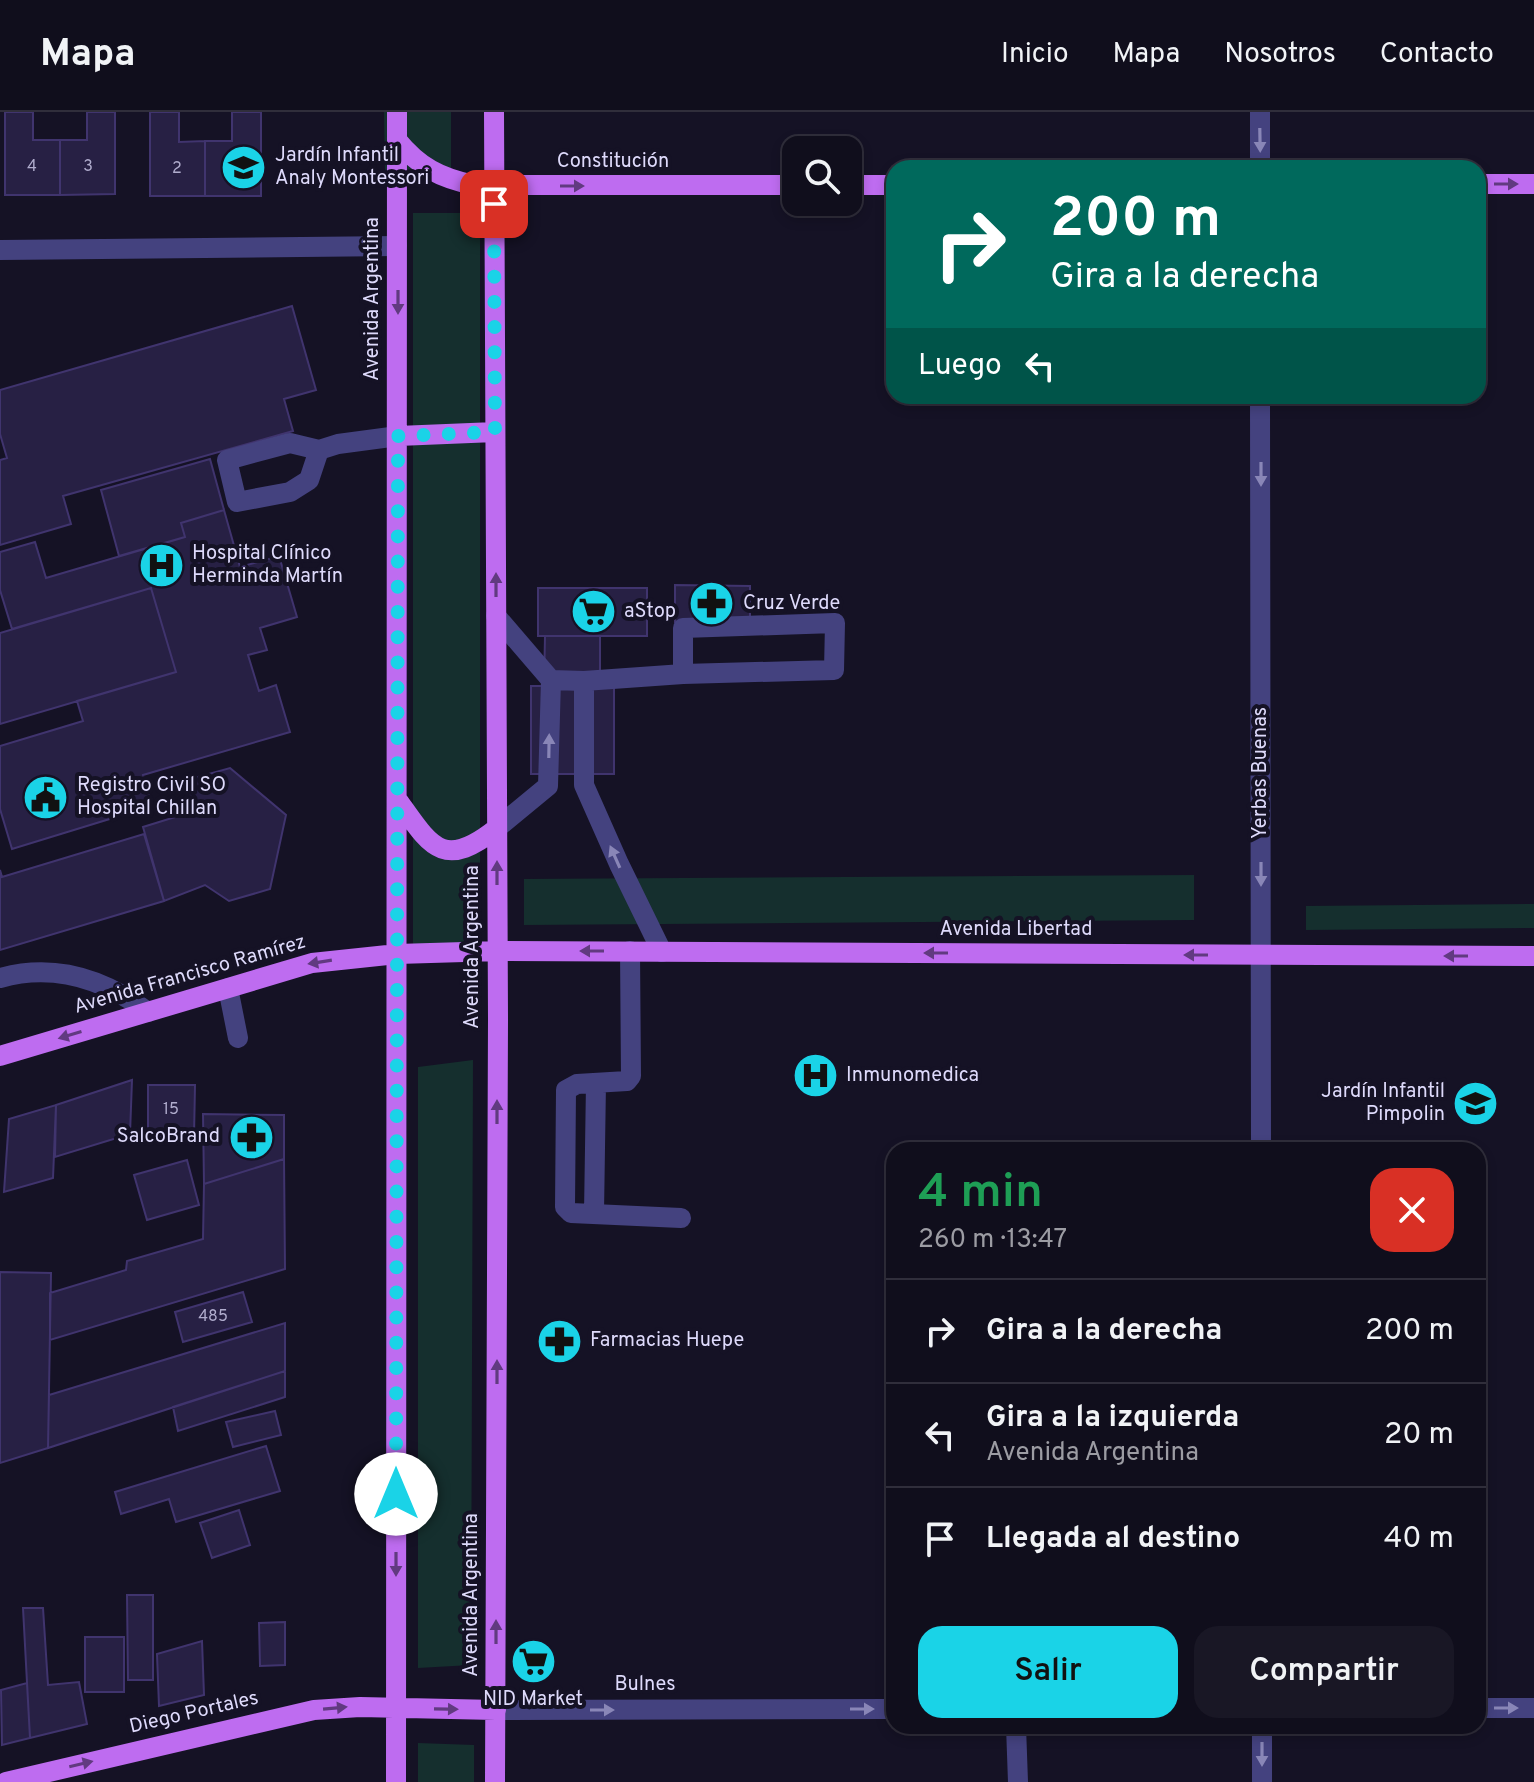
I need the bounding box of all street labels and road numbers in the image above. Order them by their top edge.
street label: Constitución [557,149,669,175]
street label: Avenida Argentina [360,217,386,381]
street label: Yerbas Buenas [1248,707,1274,839]
street label: Avenida Argentina [460,865,486,1029]
street label: Avenida Libertad [940,917,1092,943]
street label: Avenida Francisco Ramírez [71,929,309,1021]
street label: Avenida Argentina [459,1513,485,1677]
street label: Bulnes [614,1672,676,1698]
street label: Diego Portales [127,1686,261,1740]

